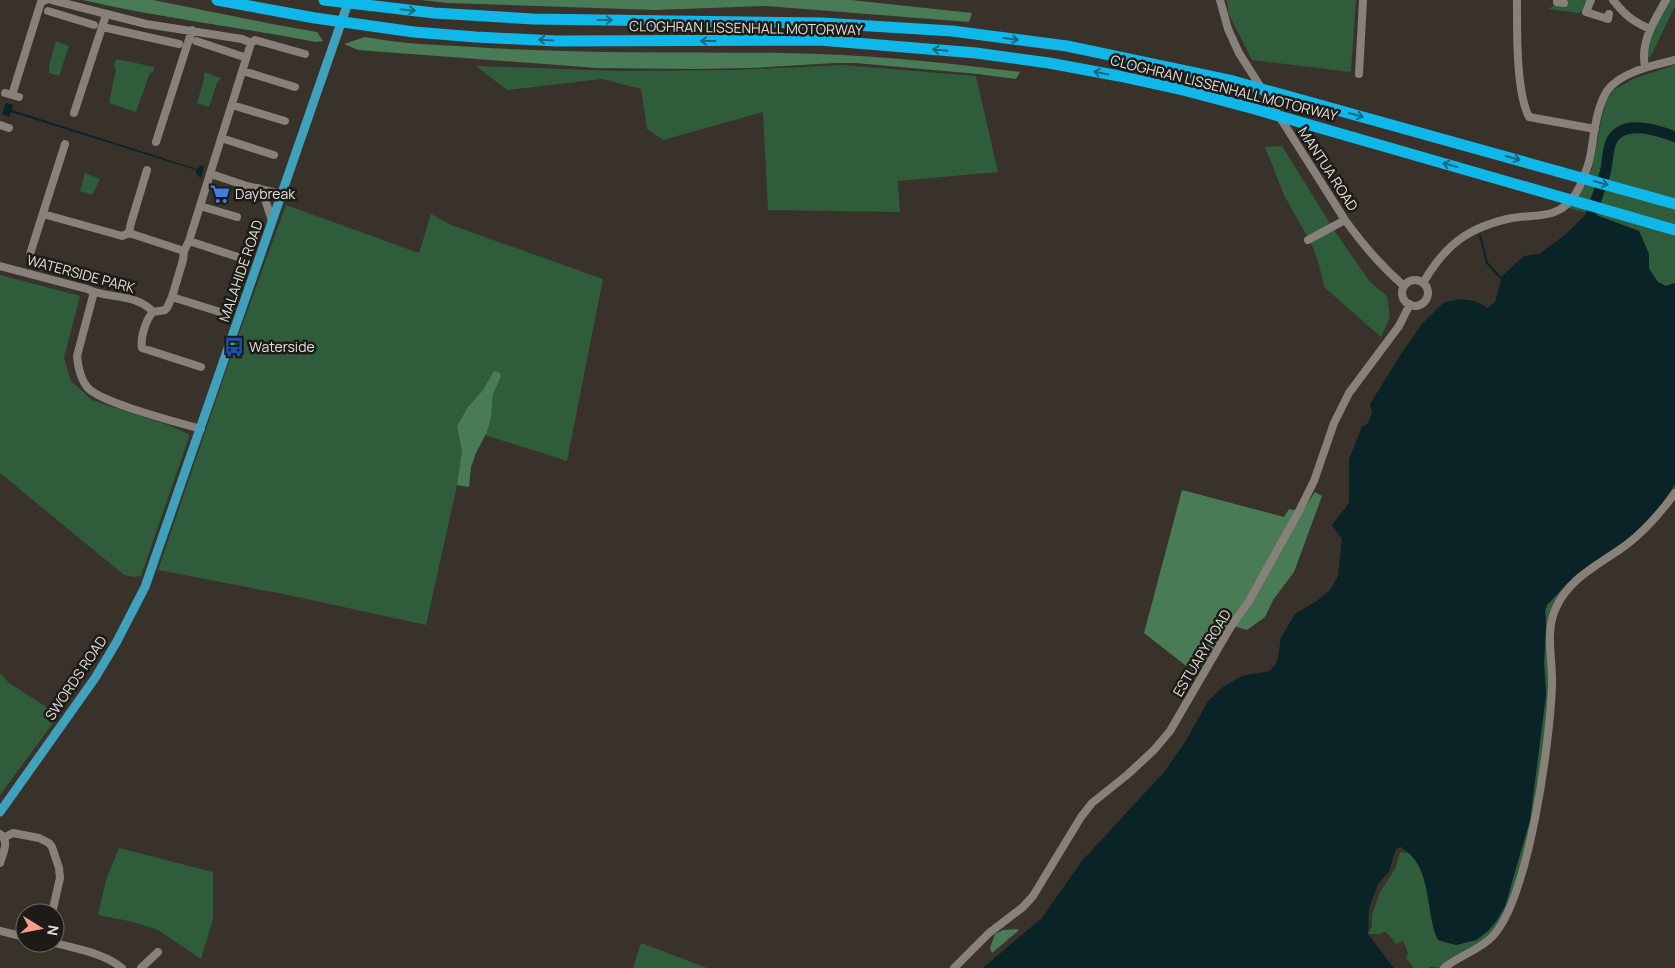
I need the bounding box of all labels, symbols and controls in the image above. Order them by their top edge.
one-way arrow [399,5,415,15]
one-way arrow [596,15,612,25]
street label: CLOGHRAN LISSENHALL MOTORWAY [629,16,863,39]
one-way arrow [1003,34,1019,44]
one-way arrow [538,36,554,45]
one-way arrow [700,36,716,46]
one-way arrow [933,45,949,55]
street label: CLOGHRAN LISSENHALL MOTORWAY [1108,50,1340,125]
one-way arrow [1093,67,1109,77]
one-way arrow [1348,110,1364,120]
street label: MANTUA ROAD [1294,123,1363,214]
one-way arrow [1505,154,1521,164]
one-way arrow [1443,159,1459,169]
one-way arrow [1592,179,1608,189]
supermarket icon: Daybreak [209,183,231,205]
place label: Daybreak [235,184,296,203]
street label: MALAHIDE ROAD [214,217,267,324]
street label: WATERSIDE PARK [25,250,138,297]
bus stop icon: Waterside [223,336,245,358]
place label: Waterside [249,337,315,356]
street label: ESTUARY ROAD [1168,606,1235,700]
street label: SWORDS ROAD [40,632,111,724]
north arrow [15,903,65,953]
text: N [43,924,64,937]

